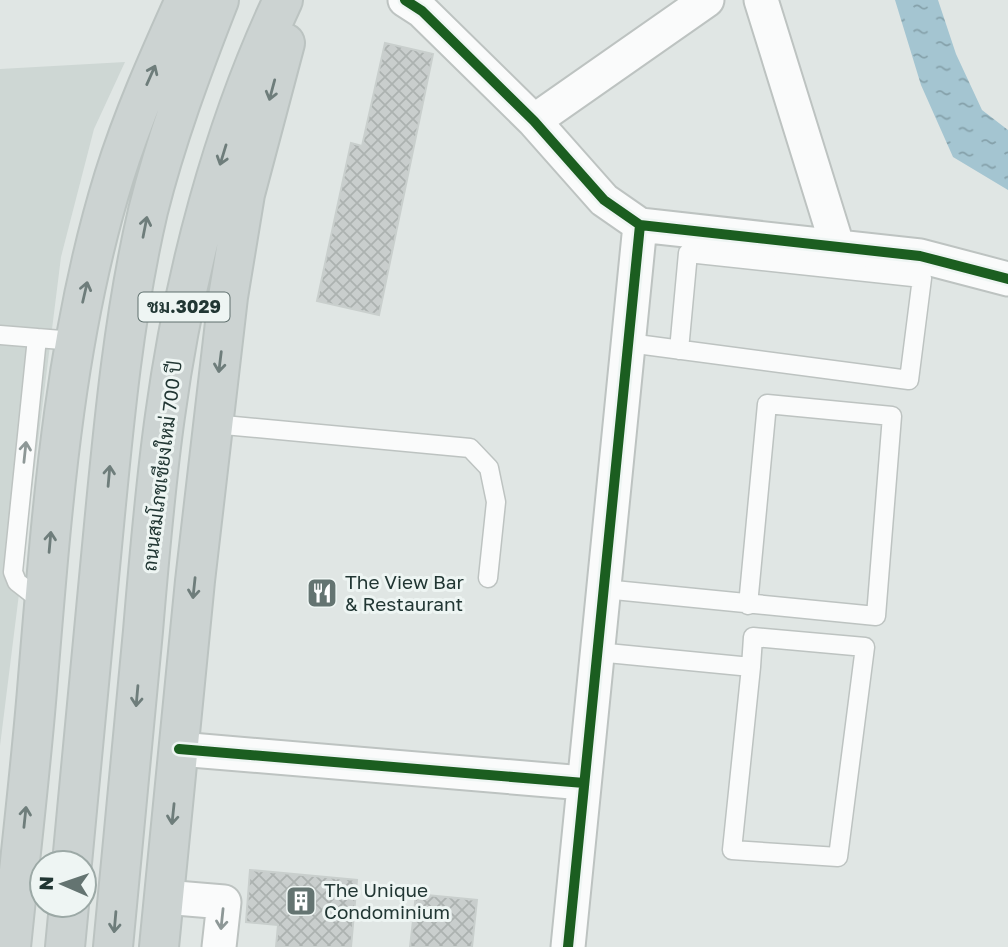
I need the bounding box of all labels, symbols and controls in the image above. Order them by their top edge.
one-way arrow [145,65,158,86]
one-way arrow [265,79,278,101]
one-way arrow [216,144,229,166]
one-way arrow [139,216,153,239]
one-way arrow [79,281,93,304]
road number: ชม.3029 [138,292,230,321]
one-way arrow [214,350,227,373]
street label: ถนนสมโภชเชียงใหม่ 700 ปี [137,359,186,572]
one-way arrow [19,441,32,464]
one-way arrow [103,465,116,488]
one-way arrow [44,531,57,553]
place label: The View Bar & Restaurant [345,570,464,615]
one-way arrow [188,576,201,599]
restaurant icon: The View Bar & Restaurant [305,576,339,610]
one-way arrow [130,684,143,707]
one-way arrow [166,802,179,825]
one-way arrow [19,806,32,829]
north arrow [28,849,98,919]
text: N [34,876,57,891]
place label: The Unique Condominium [324,878,450,923]
building icon: The Unique Condominium [284,884,318,918]
one-way arrow [215,907,228,930]
one-way arrow [109,910,122,933]

